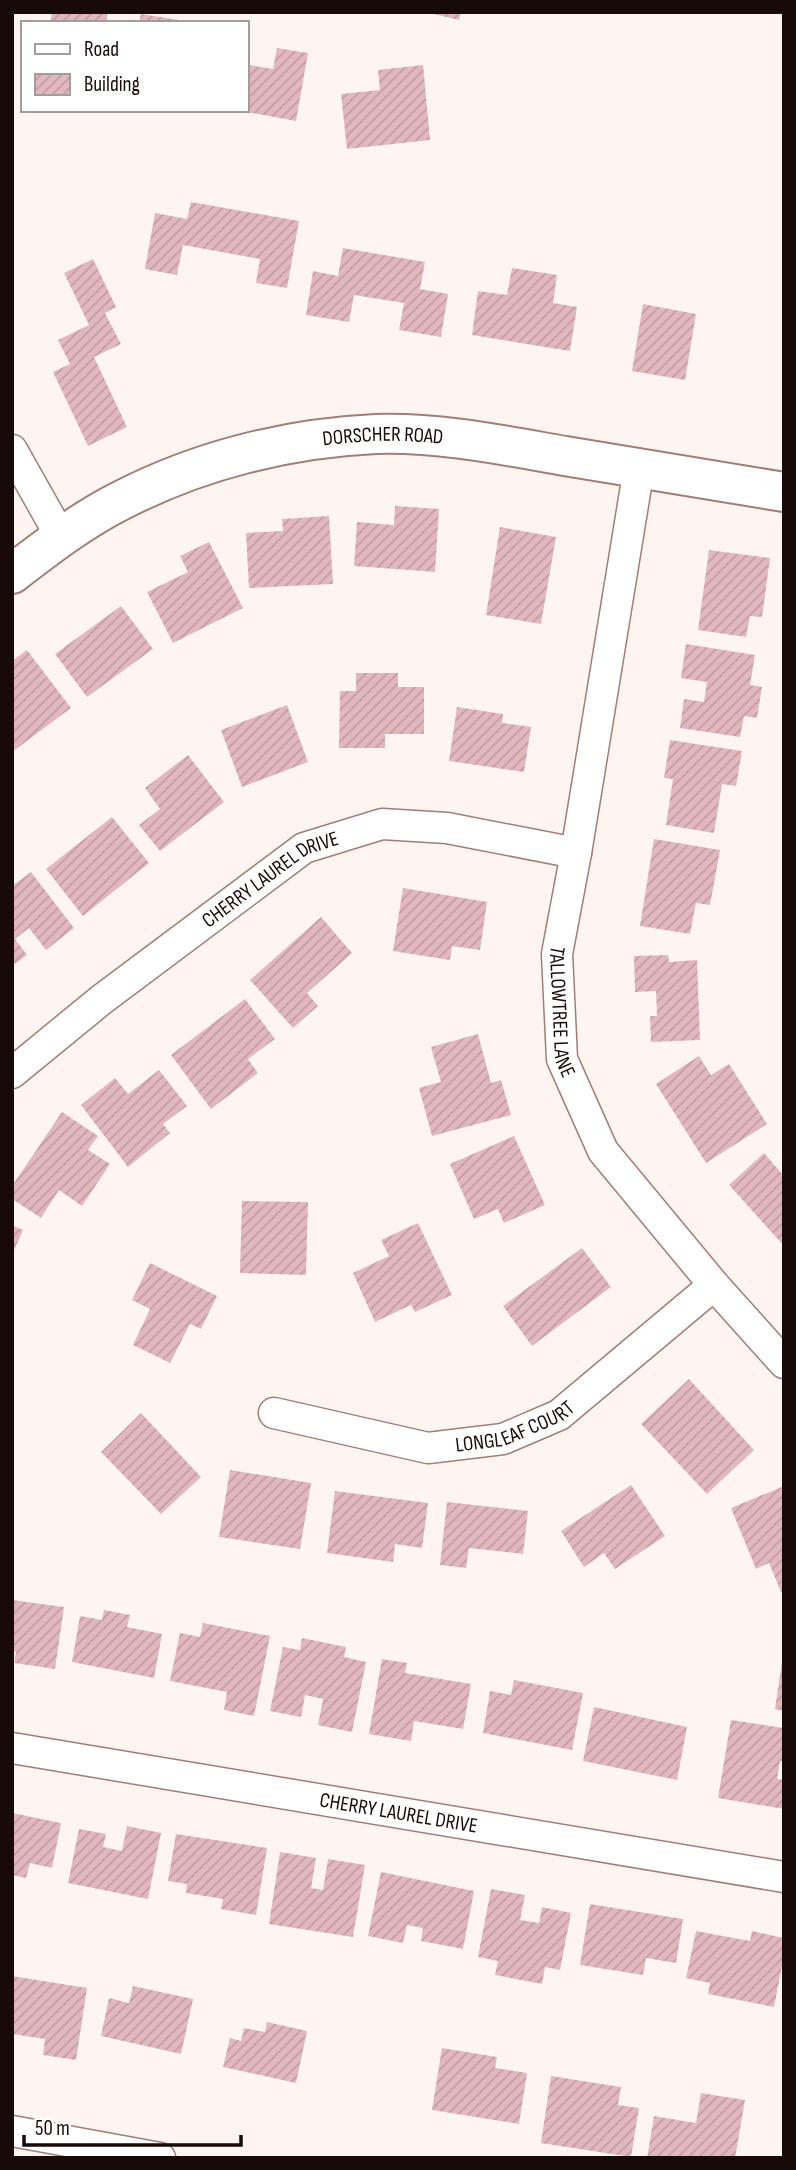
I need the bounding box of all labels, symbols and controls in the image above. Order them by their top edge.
legend [21,21,248,112]
text: Road [84,37,119,62]
text: Building [84,72,140,97]
street label: DORSCHER ROAD [321,421,444,451]
street label: CHERRY LAUREL DRIVE [197,826,341,933]
street label: TALLOWTREE LANE [544,944,581,1081]
street label: LONGLEAF COURT [454,1395,580,1457]
street label: CHERRY LAUREL DRIVE [318,1787,480,1838]
scale bar [24,2104,242,2148]
text: 50 m [35,2116,70,2141]

